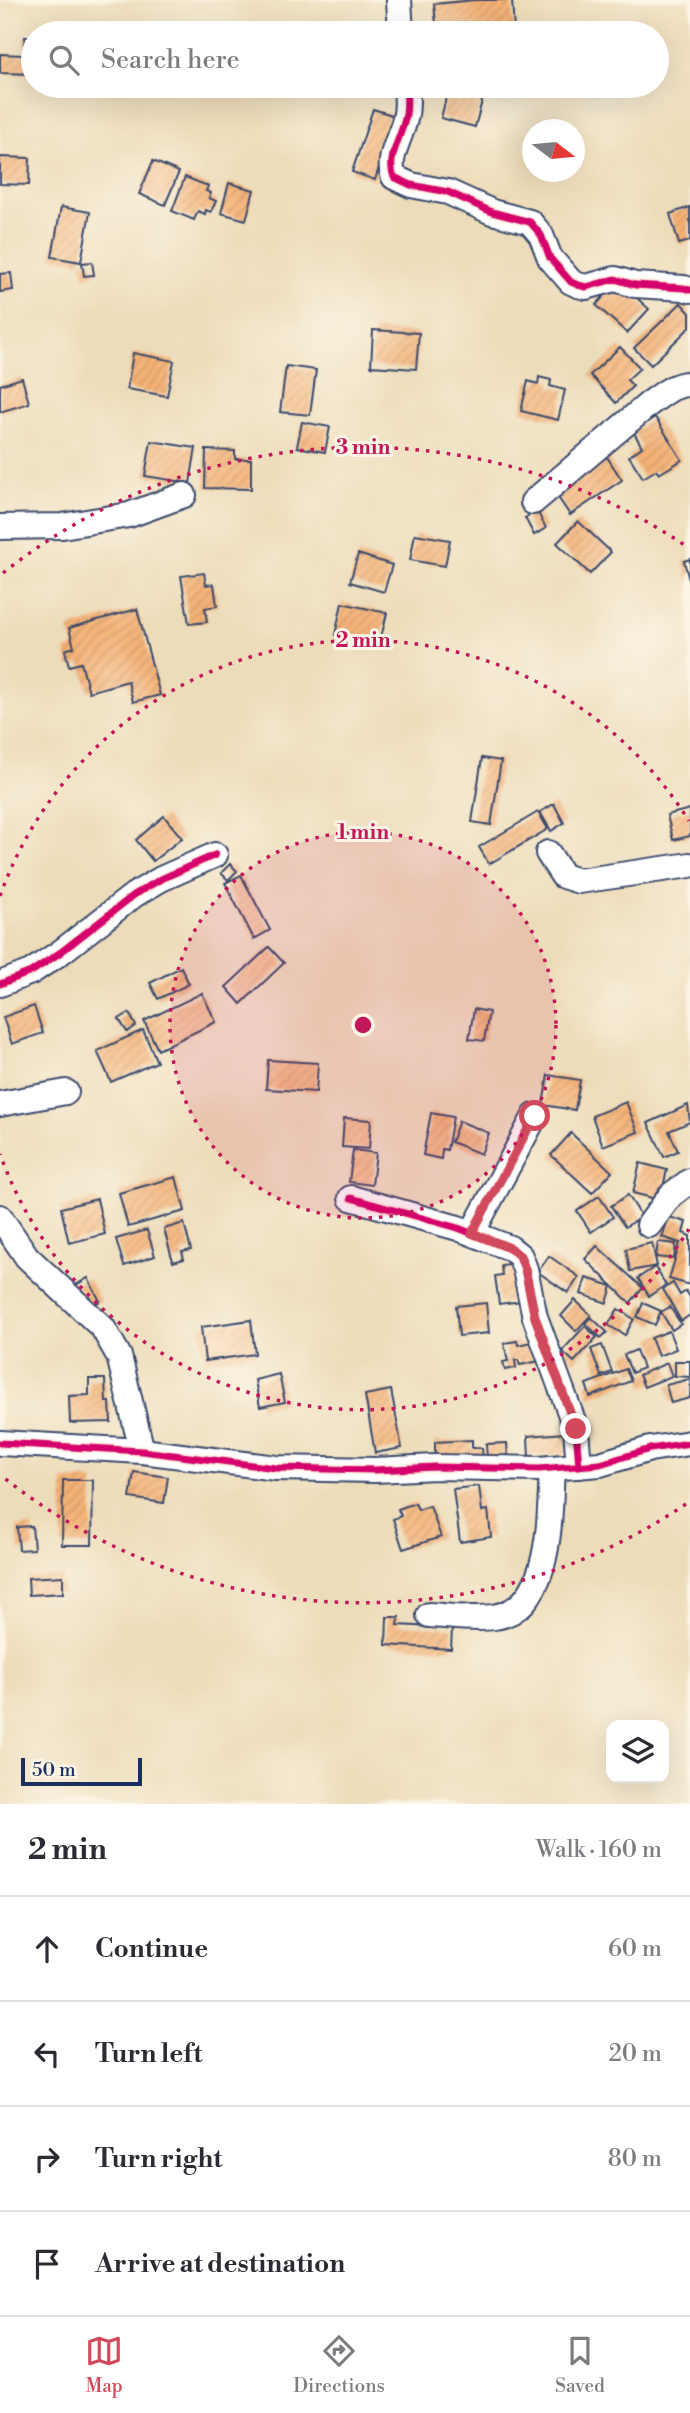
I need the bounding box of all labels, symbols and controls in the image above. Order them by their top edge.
search box [21,21,669,98]
icon: search [45,41,83,79]
text: Search here [101,44,240,76]
north arrow [522,119,585,182]
text: 3 min [336,435,390,461]
text: 2 min [335,628,391,654]
text: 1 min [337,820,389,846]
centre of rings [351,1013,375,1037]
route start [519,1100,550,1131]
route end [560,1413,591,1444]
map controls [606,1720,669,1783]
button: layers [606,1720,669,1783]
scale bar [21,1755,142,1787]
text: 50 m [32,1758,76,1782]
text: 2 min [28,1831,107,1869]
text: Walk · 160 m [536,1836,662,1864]
icon: ahead [28,1930,66,1968]
text: Continue [95,1933,208,1965]
text: 60 m [608,1935,662,1963]
icon: left [28,2035,66,2073]
text: Turn left [95,2038,203,2070]
text: 20 m [609,2040,662,2068]
icon: right [28,2140,66,2178]
text: Turn right [95,2143,223,2175]
text: 80 m [608,2145,662,2173]
icon: arrive [28,2245,66,2283]
text: Arrive at destination [95,2248,345,2280]
tab: Map [85,2332,123,2398]
tab: Directions [293,2332,385,2398]
tab: Saved [555,2332,605,2398]

